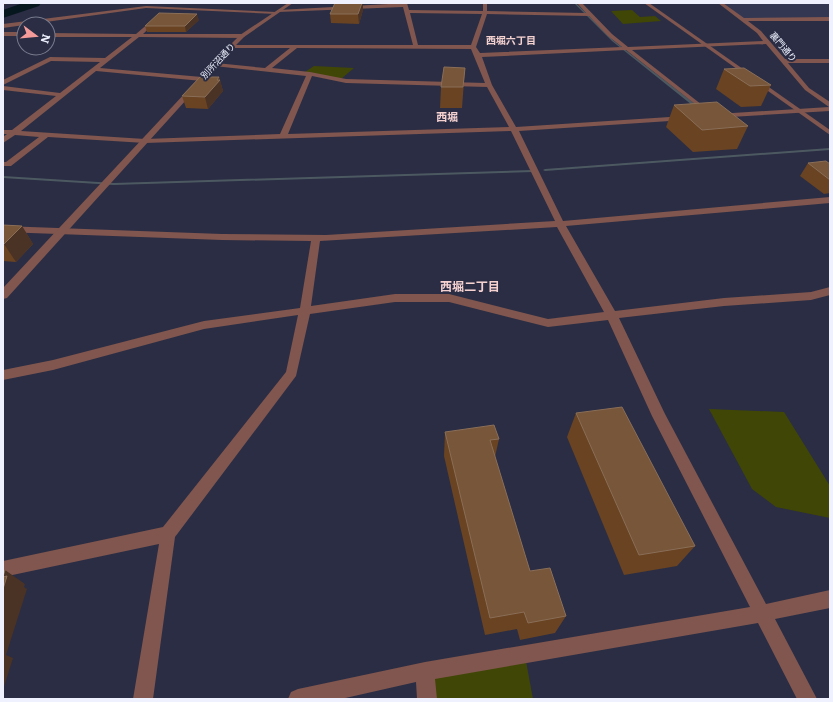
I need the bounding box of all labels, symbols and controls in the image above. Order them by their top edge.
north arrow [16,16,56,56]
street label: 裏門通り [767,28,801,65]
text: N [38,32,56,46]
district label: 西堀六丁目 [486,32,536,47]
street label: 別所沼通り [197,39,238,82]
district label: 西堀 [436,108,458,124]
district label: 西堀二丁目 [440,277,500,295]

